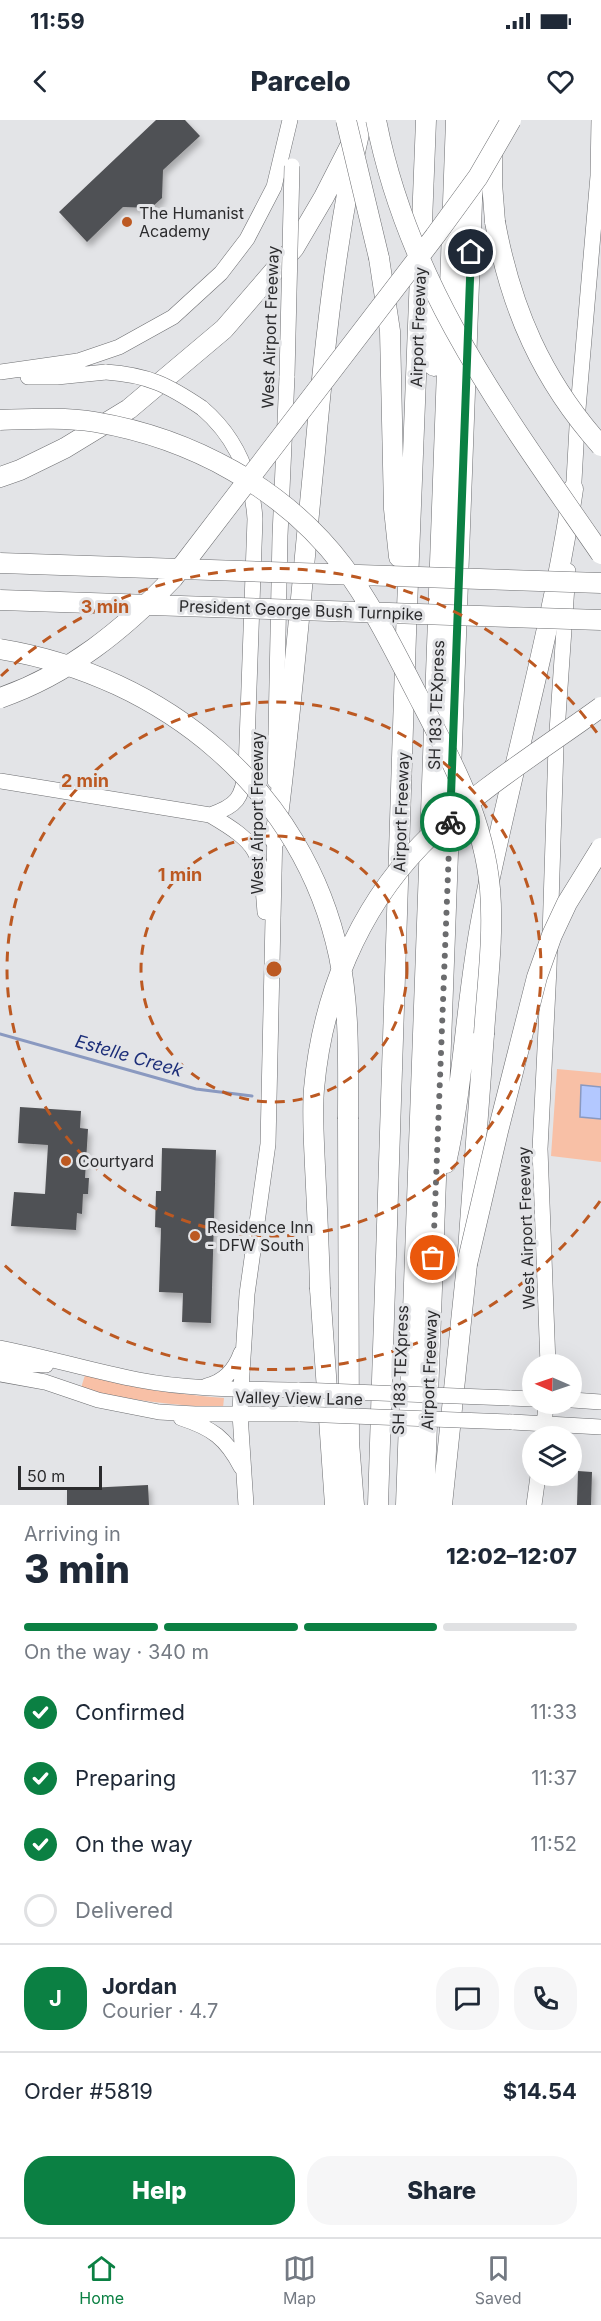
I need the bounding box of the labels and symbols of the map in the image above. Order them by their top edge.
place label: The Humanist Academy [139,203,244,241]
marker: The Humanist Academy [120,215,134,229]
pin [445,226,496,277]
street label: West Airport Freeway [257,245,283,409]
street label: Airport Freeway [406,266,430,388]
text: 3 min [81,596,129,617]
street label: President George Bush Turnpike [179,596,423,624]
street label: SH 183 TEXpress [424,640,448,770]
street label: West Airport Freeway [247,731,267,895]
street label: Airport Freeway [389,751,413,873]
text: 2 min [61,770,109,791]
courier [420,792,480,852]
text: 1 min [158,864,202,885]
centre of rings [264,959,284,979]
water label: Estelle Creek [73,1030,186,1081]
street label: West Airport Freeway [513,1146,539,1310]
place label: Courtyard [78,1151,154,1171]
marker: Courtyard [59,1154,73,1168]
place label: Residence Inn - DFW South [207,1217,313,1255]
marker: Residence Inn - DFW South [188,1229,202,1243]
pin [407,1232,458,1283]
street label: SH 183 TEXpress [388,1305,412,1435]
street label: Airport Freeway [417,1309,441,1431]
north arrow [522,1354,582,1414]
street label: Valley View Lane [235,1387,363,1409]
scale bar [18,1463,102,1490]

